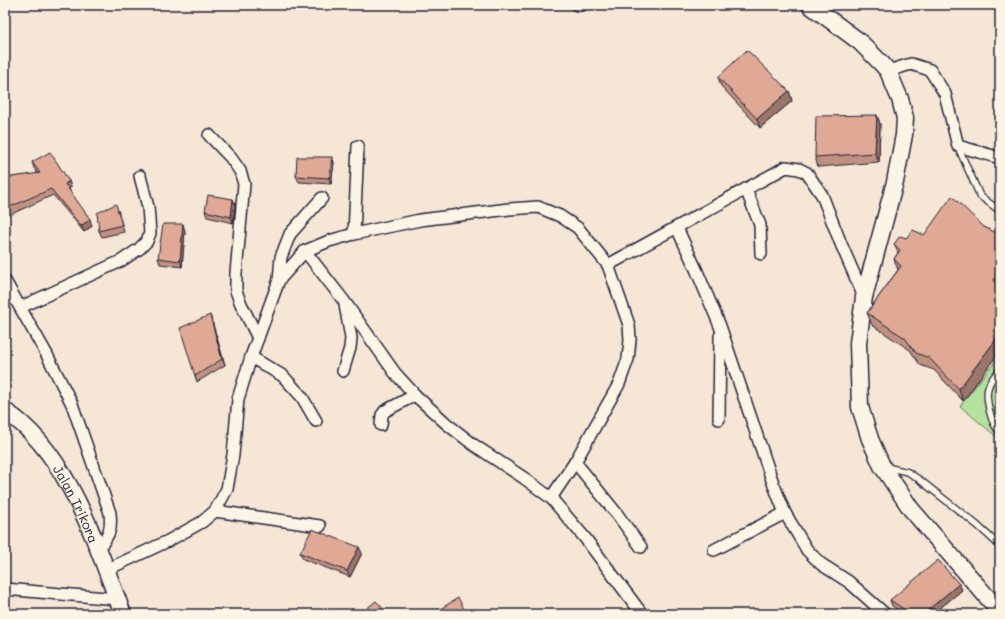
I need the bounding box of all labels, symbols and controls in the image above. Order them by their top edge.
street label: Jalan Trikora [50,461,103,545]

